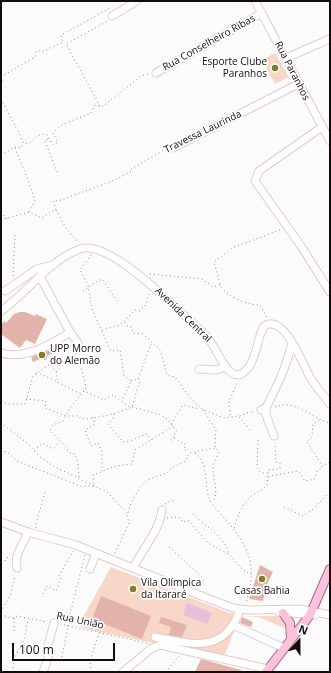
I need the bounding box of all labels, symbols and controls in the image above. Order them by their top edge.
street label: Rua Conselheiro Ribas [161,13,257,73]
street label: Rua Paranhos [272,39,312,103]
place label: Esporte Clube Paranhos [202,56,267,80]
marker: Esporte Clube Paranhos [270,63,280,73]
street label: Travessa Laurinda [162,108,244,156]
street label: Avenida Central [152,285,214,345]
place label: UPP Morro do Alemão [50,343,101,366]
marker: UPP Morro do Alemão [37,350,47,360]
marker: Casas Bahia [257,574,267,584]
place label: Vila Olímpica da Itararé [141,577,201,600]
marker: Vila Olímpica da Itararé [128,584,138,594]
place label: Casas Bahia [234,585,290,597]
street label: Rua União [55,610,105,632]
north arrow [279,621,319,661]
text: N [297,621,310,638]
scale bar [14,635,117,661]
text: 100 m [19,641,54,658]

